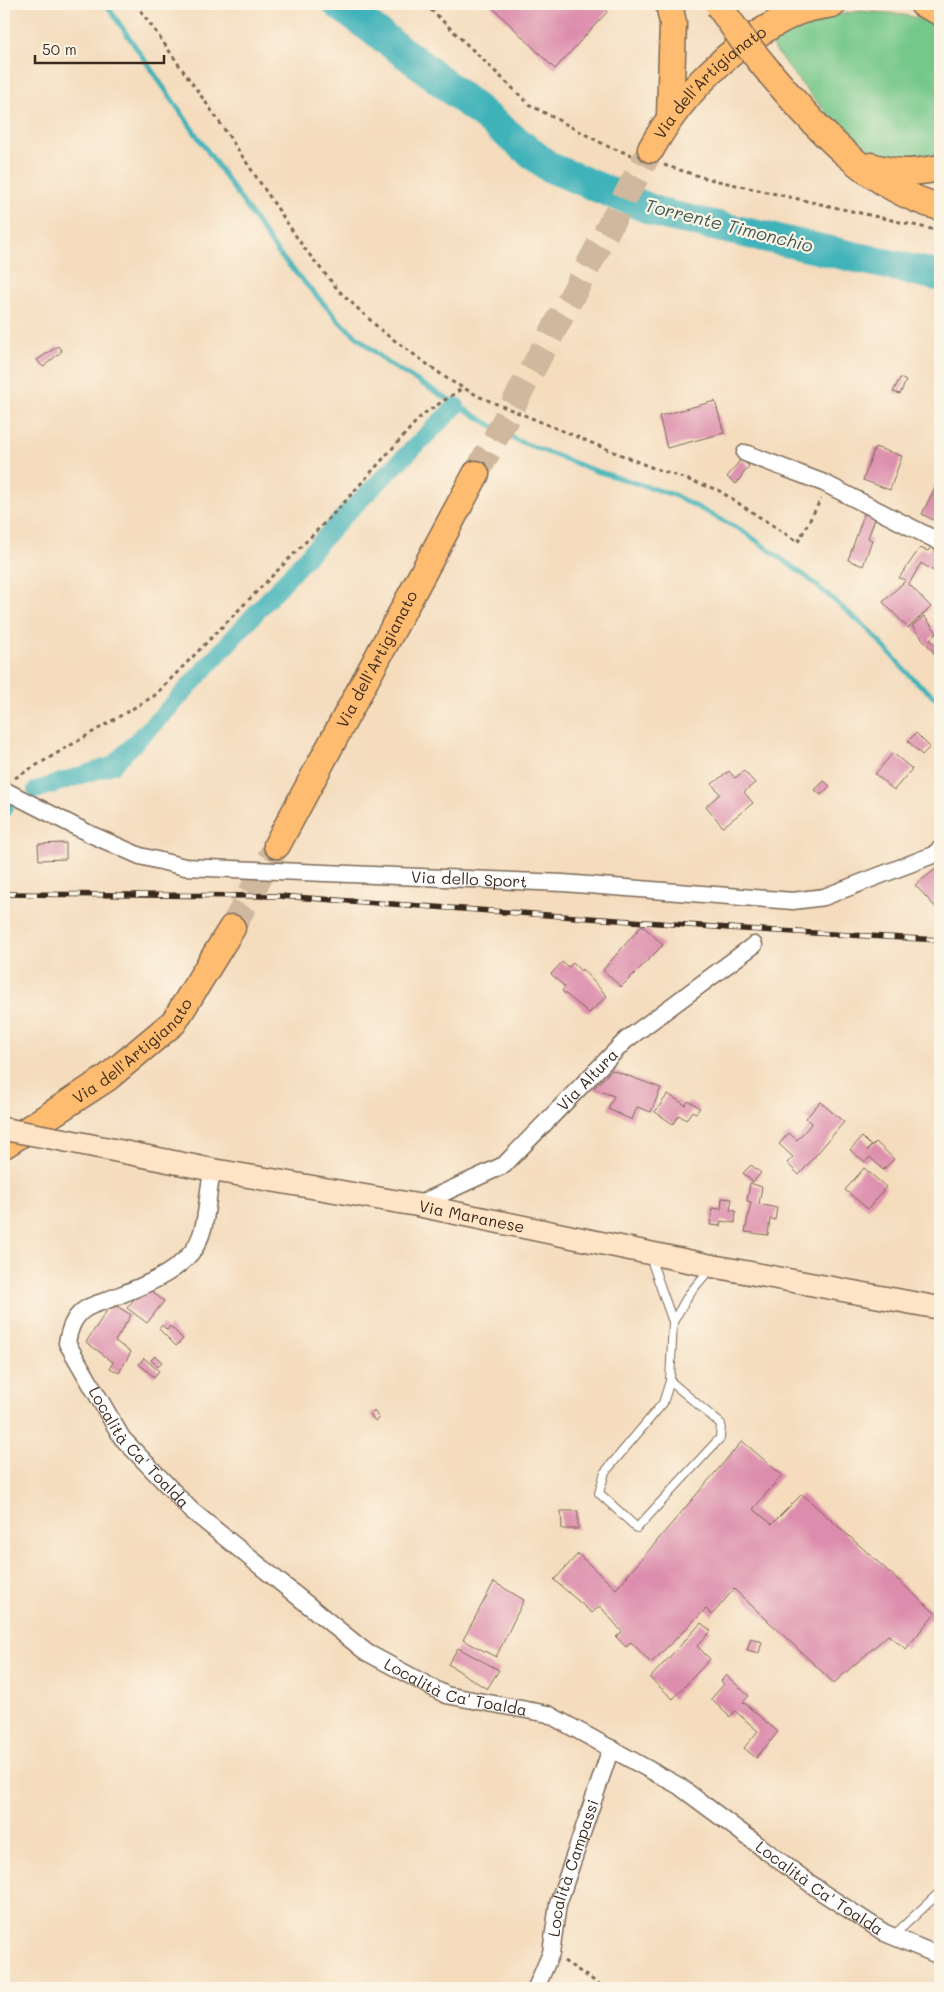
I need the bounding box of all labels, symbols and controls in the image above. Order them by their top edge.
street label: Via dell'Artigianato [649,20,770,143]
scale bar [35,32,164,64]
text: 50 m [42,39,77,59]
water label: Torrente Timonchio [643,193,816,258]
street label: Via dell'Artigianato [331,587,422,731]
street label: Via dello Sport [411,866,528,891]
street label: Via dell'Artigianato [68,994,196,1108]
street label: Via Altura [552,1044,622,1115]
street label: Via Maranese [417,1195,527,1237]
street label: Località Ca' Toalda [84,1383,195,1512]
street label: Località Ca' Toalda [381,1653,529,1720]
street label: Località Campassi [542,1796,603,1938]
street label: Località Ca' Toalda [752,1836,888,1939]

